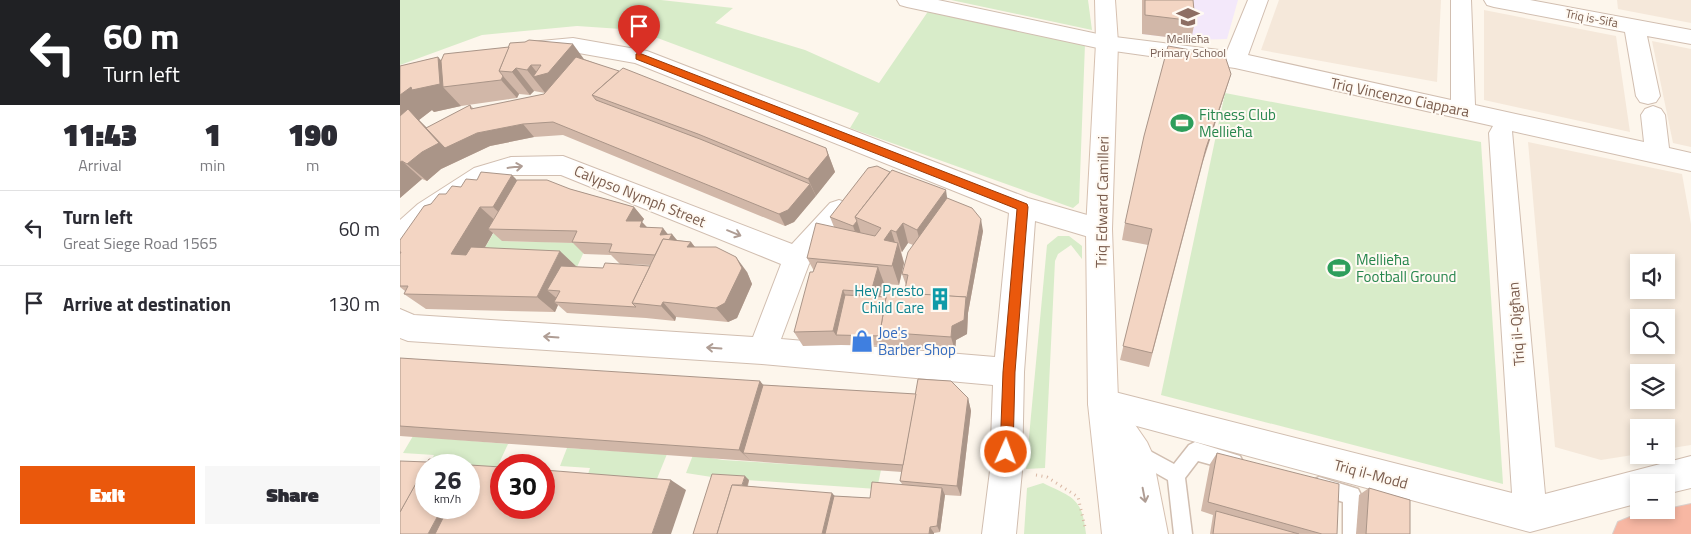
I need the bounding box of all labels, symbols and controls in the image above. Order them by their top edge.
school or university icon: Mellieħa Primary School [1175,4,1201,30]
street label: Triq is-Sifa [1564,4,1620,32]
pin [618,5,660,56]
text: 60 m [103,9,179,63]
icon: arrive [625,12,653,40]
icon: left [20,20,85,85]
place label: Mellieħa Primary School [1150,29,1226,62]
text: Turn left [103,57,180,91]
street label: Triq Vincenzo Ciappara [1328,71,1472,123]
place label: Fitness Club Mellieħa [1199,103,1276,143]
sports icon: Fitness Club Mellieħa [1169,110,1195,136]
text: 11:43 [63,112,137,158]
text: 1 [204,112,221,158]
text: 190 [288,112,337,158]
street label: Triq Edward Camilleri [1089,136,1115,268]
text: Arrival [78,153,122,177]
text: min [200,153,225,177]
text: m [306,153,319,177]
street label: Calypso Nymph Street [571,159,710,233]
one-way arrow [506,162,522,172]
text: Turn left [63,202,133,231]
icon: left [20,214,48,242]
text: 60 m [339,214,380,243]
one-way arrow [726,229,741,238]
text: Great Siege Road 1565 [63,231,218,255]
place label: Mellieħa Football Ground [1356,248,1456,288]
map controls [1630,254,1675,519]
button: sound [1630,254,1675,299]
sports icon: Mellieħa Football Ground [1326,255,1352,281]
place label: Hey Presto Child Care [854,279,924,319]
street label: Triq il-Qigħan [1502,281,1530,367]
building icon: Hey Presto Child Care [927,286,953,312]
icon: arrive [20,289,48,317]
text: Arrive at destination [63,289,231,318]
text: 130 m [328,289,380,318]
button: search [1630,309,1675,354]
place label: Joe's Barber Shop [878,321,956,361]
shop icon: Joe's Barber Shop [849,328,875,354]
one-way arrow [544,333,560,342]
one-way arrow [706,343,722,353]
button: layers [1630,364,1675,409]
button: + [1630,419,1675,464]
position arrow [979,425,1031,477]
street label: Triq il-Modd [1331,453,1411,495]
speed limit sign: 30 [490,454,555,519]
text: 26 [433,461,462,499]
button: Exit [20,466,195,524]
button: Share [205,466,380,524]
button: − [1630,474,1675,519]
one-way arrow [1139,486,1149,502]
text: km/h [434,489,461,508]

